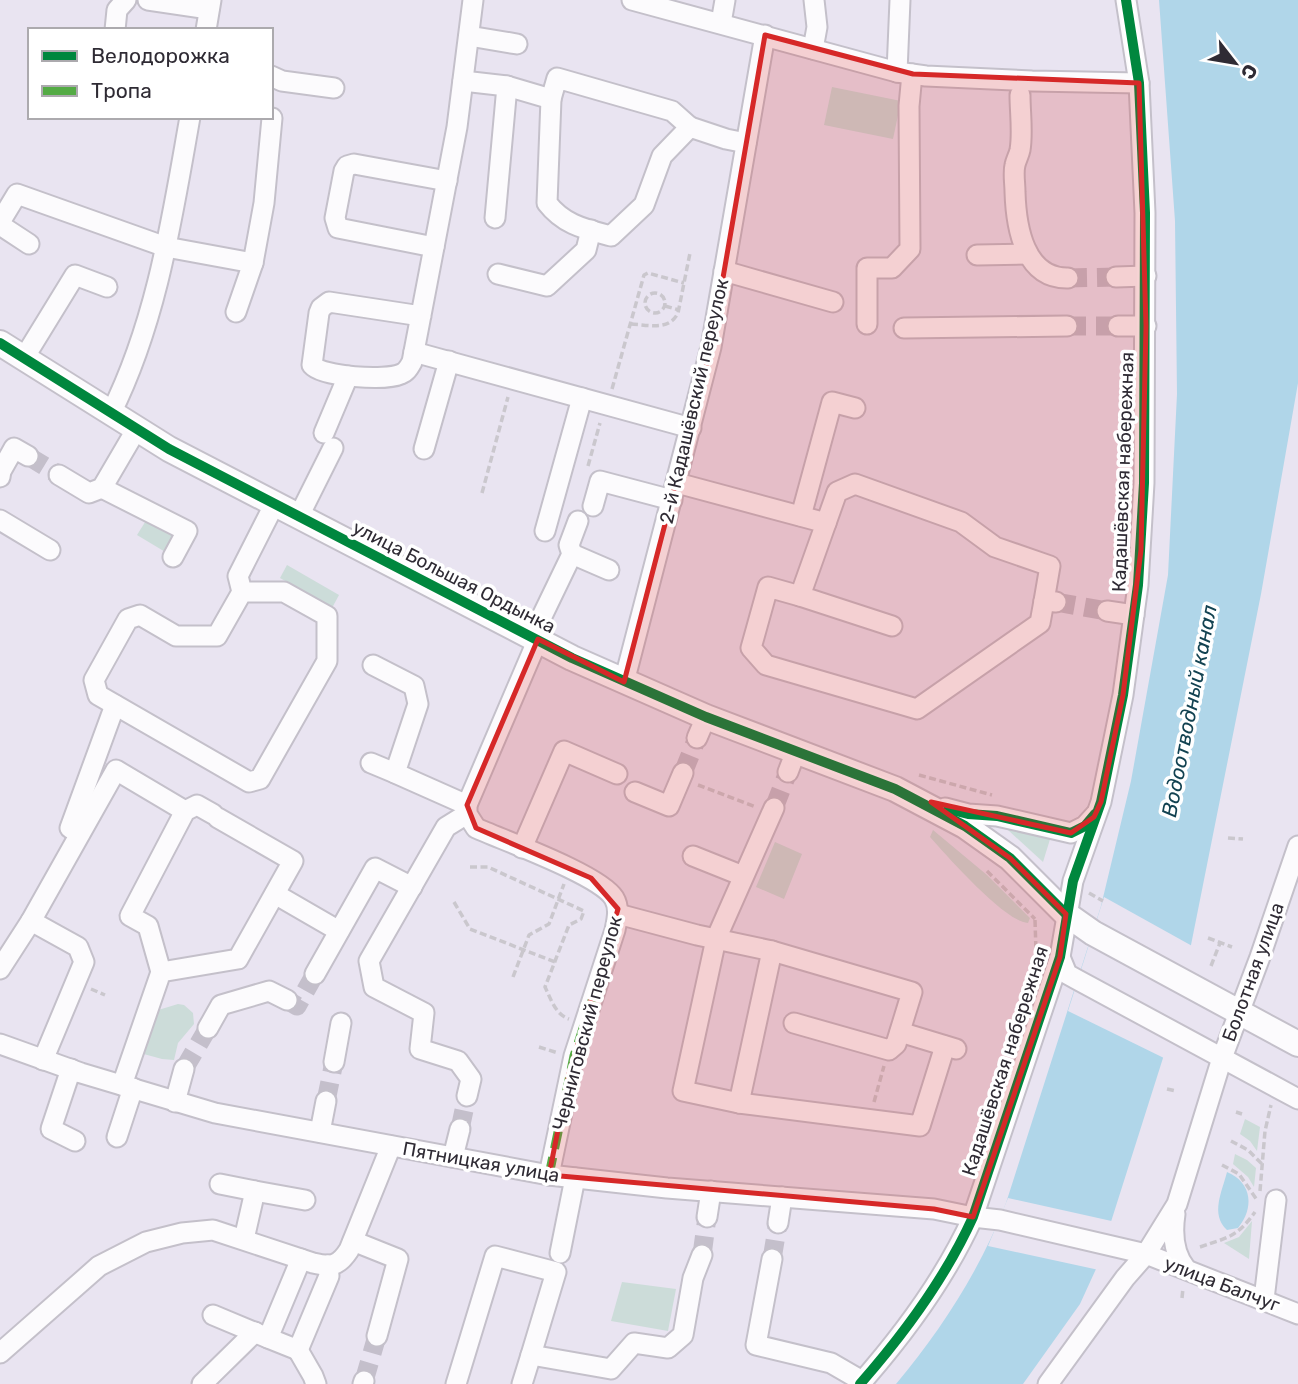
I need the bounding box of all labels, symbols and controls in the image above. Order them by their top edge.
legend [28,28,273,119]
north arrow [1200,28,1270,98]
text: Велодорожка [91,43,230,68]
text: С [1236,60,1262,83]
text: Тропа [91,78,152,103]
street label: 2-й Кадашёвский переулок [655,276,733,526]
street label: Кадашёвская набережная [1107,352,1139,592]
street label: улица Большая Ордынка [349,516,559,638]
water label: Водоотводный канал [1156,603,1222,819]
street label: Болотная улица [1217,899,1289,1045]
street label: Черниговский переулок [547,913,627,1133]
street label: Кадашёвская набережная [957,943,1053,1179]
street label: Пятницкая улица [401,1137,561,1187]
street label: улица Балчуг [1161,1251,1283,1317]

